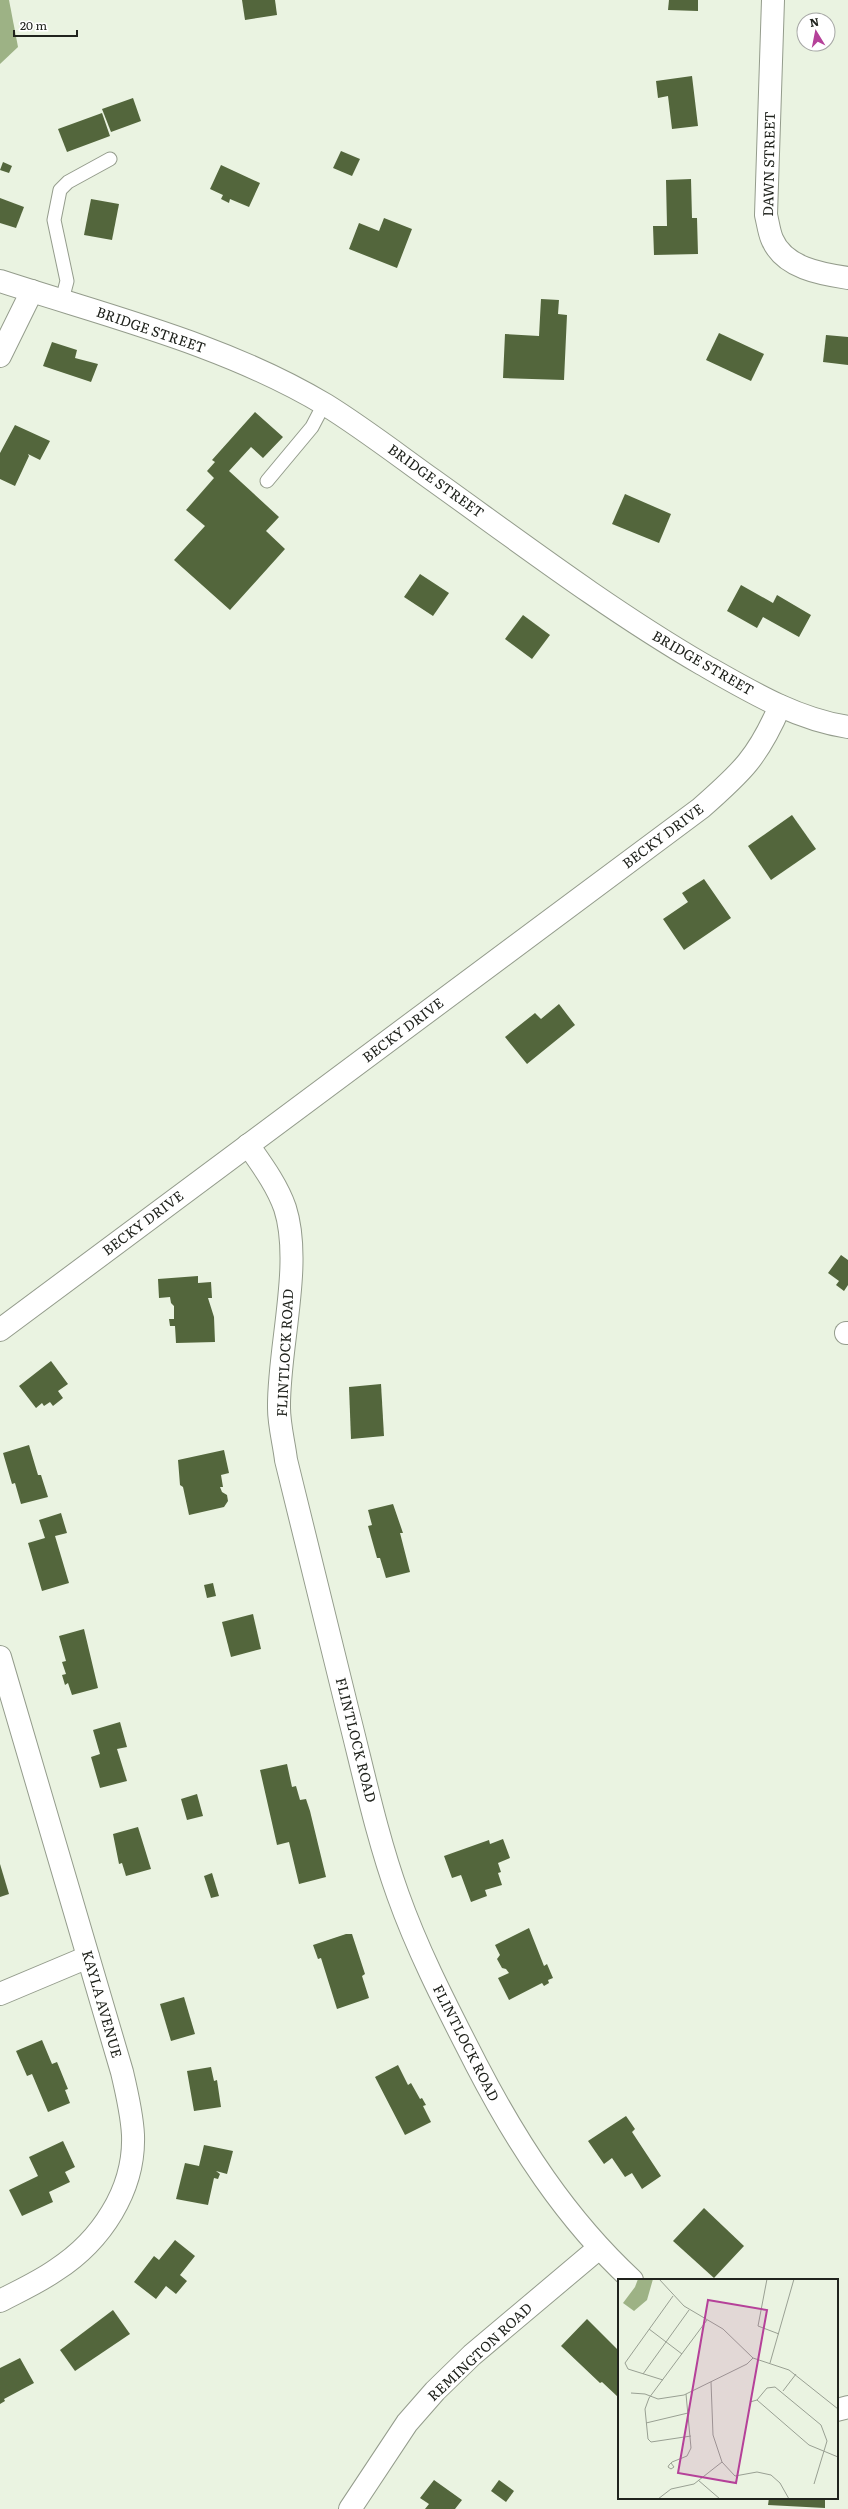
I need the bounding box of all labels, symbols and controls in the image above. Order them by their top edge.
scale bar [14,12,77,38]
north arrow [796,12,836,52]
text: N [808,12,820,30]
text: 20 m [20,16,47,34]
street label: DAWN STREET [757,111,779,217]
street label: BRIDGE STREET [94,301,209,357]
street label: BRIDGE STREET [384,438,489,522]
street label: BRIDGE STREET [649,625,758,699]
street label: BECKY DRIVE [618,798,707,872]
street label: BECKY DRIVE [358,992,447,1066]
street label: BECKY DRIVE [98,1185,187,1259]
street label: FLINTLOCK ROAD [271,1288,297,1418]
street label: FLINTLOCK ROAD [332,1675,382,1805]
street label: KAYLA AVENUE [78,1947,128,2060]
street label: FLINTLOCK ROAD [429,1981,505,2105]
inset map [618,2279,838,2499]
street label: REMINGTON ROAD [423,2297,536,2405]

